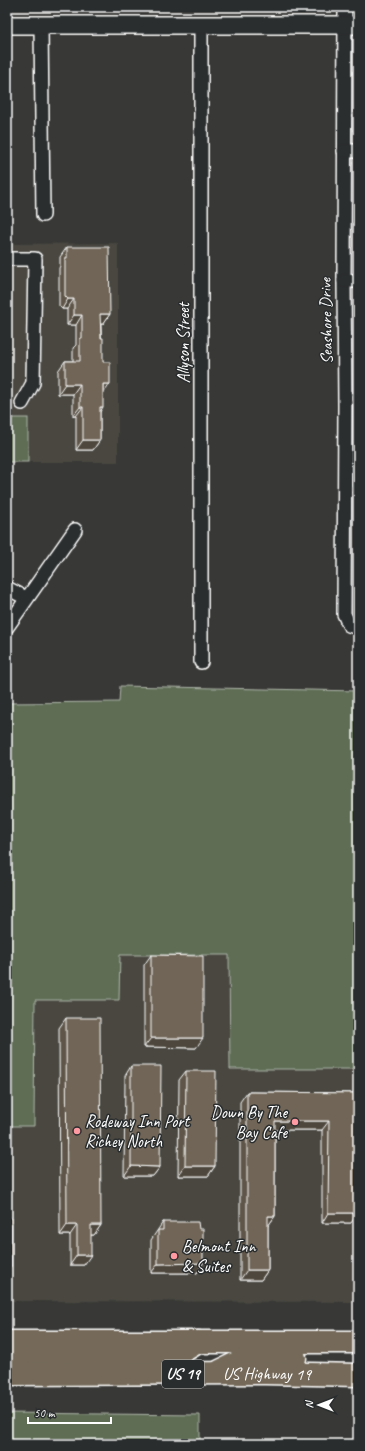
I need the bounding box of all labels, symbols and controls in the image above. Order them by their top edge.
street label: Seashore Drive [315,276,337,364]
street label: Allyson Street [173,300,194,383]
place label: Down By The Bay Cafe [211,1102,288,1143]
place label: Rodeway Inn Port Richey North [85,1111,191,1152]
marker: Down By The Bay Cafe [290,1117,300,1127]
marker: Rodeway Inn Port Richey North [72,1126,82,1136]
place label: Belmont Inn & Suites [182,1236,257,1277]
marker: Belmont Inn & Suites [169,1251,179,1261]
road number: US 19 [162,1360,204,1388]
street label: US Highway 19 [223,1362,313,1385]
north arrow [299,1385,339,1425]
scale bar [28,1399,111,1425]
text: N [302,1399,316,1408]
text: 50 m [34,1405,56,1421]

